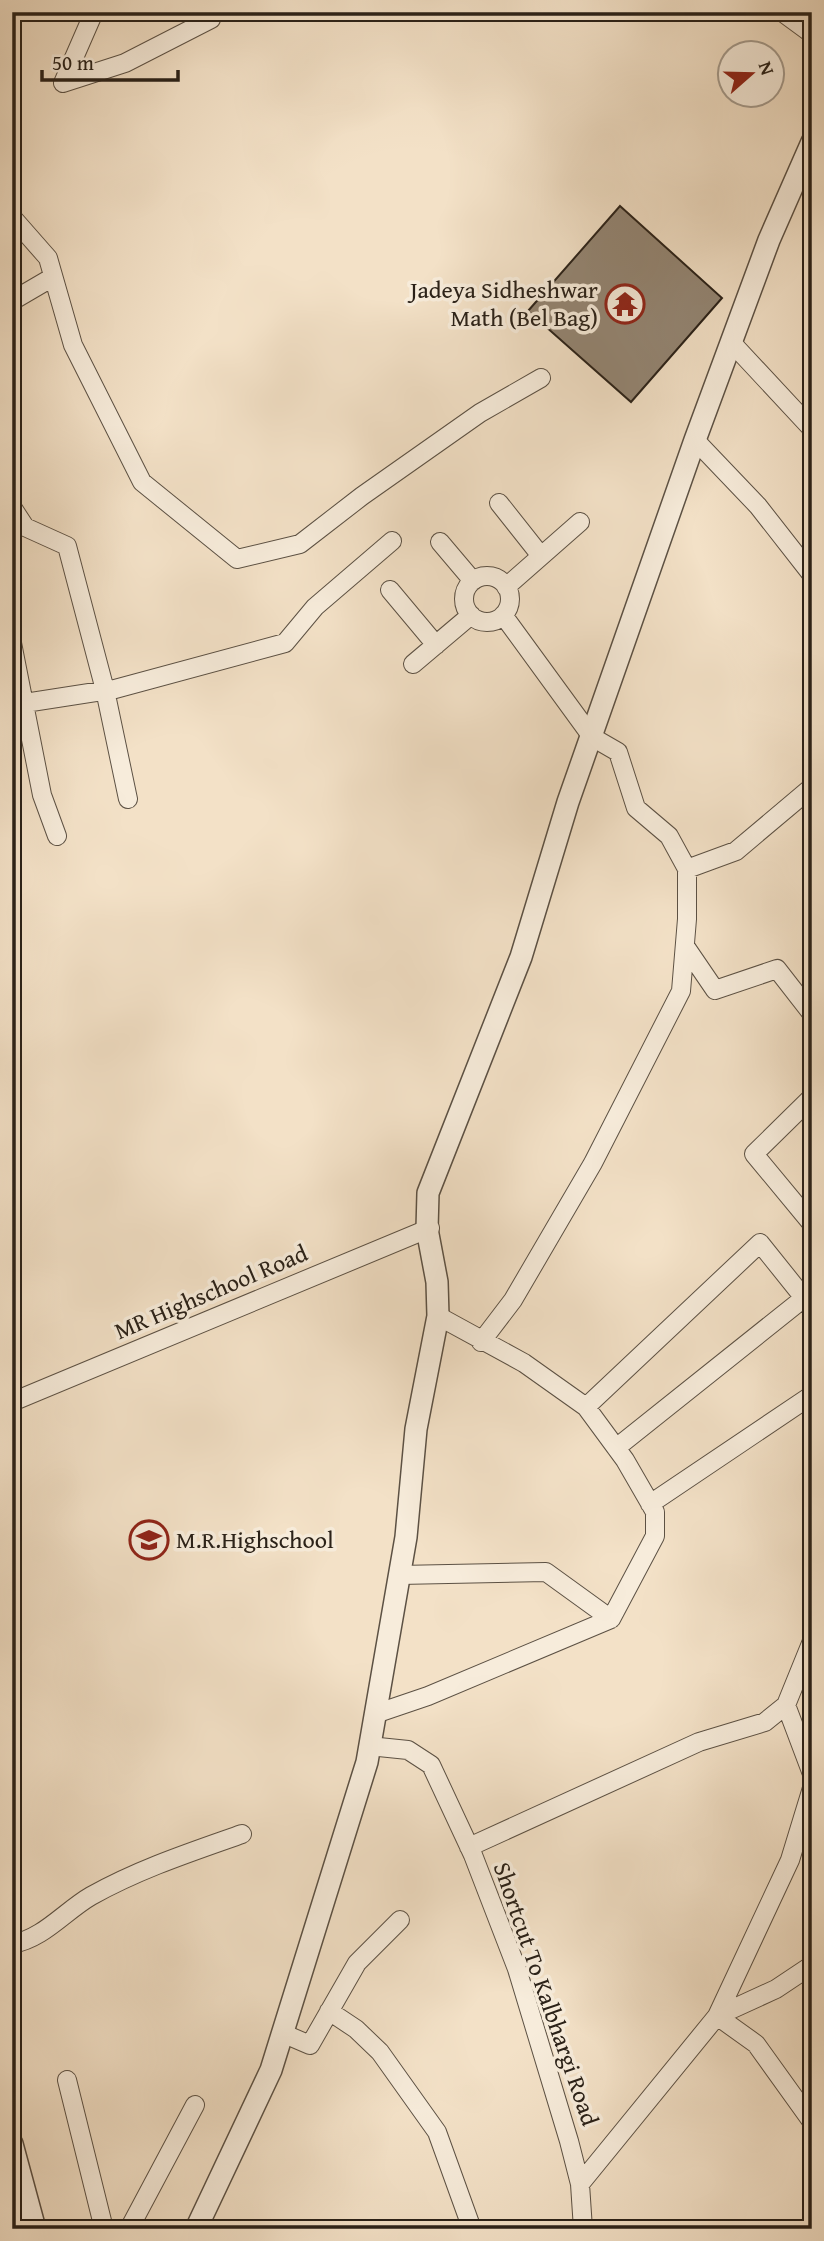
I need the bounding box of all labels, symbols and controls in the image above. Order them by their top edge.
scale bar [42,38,178,82]
north arrow [716,38,786,108]
text: 50 m [52,47,94,78]
text: N [752,57,782,79]
place label: Jadeya Sidheshwar Math (Bel Bag) [407,272,598,335]
temple icon: Jadeya Sidheshwar Math (Bel Bag) [604,283,646,325]
street label: MR Highschool Road [109,1235,313,1348]
school or university icon: M.R.Highschool [128,1519,170,1561]
place label: M.R.Highschool [176,1522,334,1557]
street label: Shortcut To Kalbhargi Road [485,1857,608,2131]

